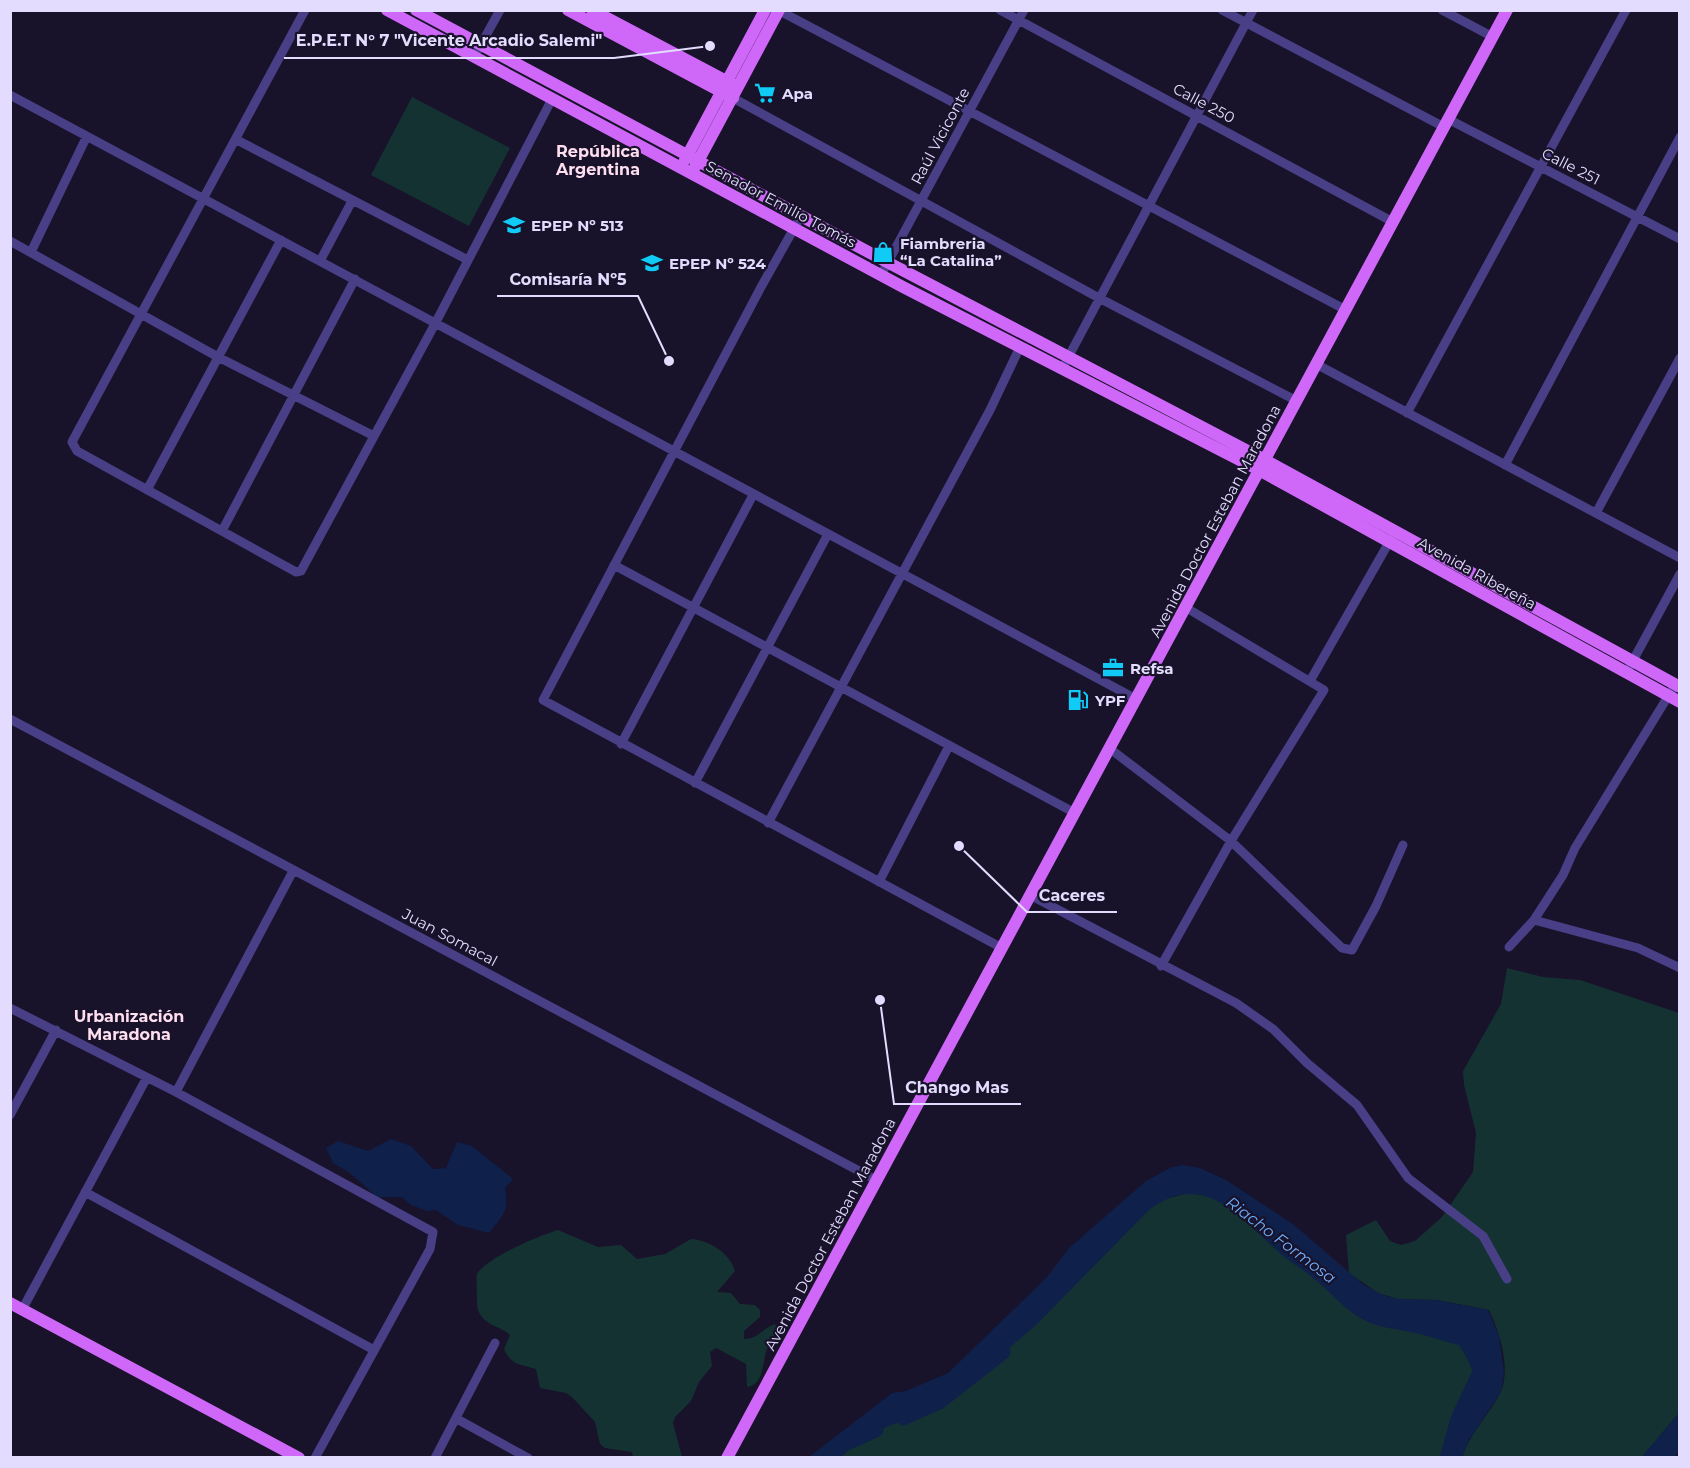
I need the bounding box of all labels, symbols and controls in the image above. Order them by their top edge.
callout: E.P.E.T N° 7 "Vicente Arcadio Salemi" [284,24,614,58]
text: E.P.E.T N° 7 "Vicente Arcadio Salemi" [296,31,602,50]
street label: Calle 250 [1170,79,1238,127]
supermarket icon: Apa [753,81,777,105]
place label: Apa [781,84,813,103]
street label: Raúl Viciconte [906,84,974,188]
district label: República Argentina [555,142,640,179]
street label: Calle 251 [1539,143,1603,189]
street label: Senador Emilio Tomás [703,156,859,252]
school or university icon: EPEP Nº 513 [502,213,526,237]
place label: EPEP Nº 513 [531,216,624,235]
place label: Fiambreria “La Catalina” [900,234,1002,270]
shop icon: Fiambreria “La Catalina” [871,240,895,264]
school or university icon: EPEP Nº 524 [640,251,664,275]
place label: EPEP Nº 524 [669,254,767,273]
callout: Comisaría Nº5 [497,262,638,296]
text: Comisaría Nº5 [509,270,627,289]
street label: Avenida Doctor Esteban Maradona [1145,401,1285,641]
street label: Avenida Ribereña [1414,533,1540,613]
office icon: Refsa [1101,656,1125,680]
place label: Refsa [1130,659,1174,678]
fuel station icon: YPF [1066,688,1090,712]
place label: YPF [1094,691,1126,710]
callout: Caceres [1027,878,1117,912]
text: Caceres [1039,886,1106,905]
street label: Juan Somacal [398,903,501,970]
district label: Urbanización Maradona [74,1007,184,1044]
callout: Chango Mas [894,1070,1021,1104]
text: Chango Mas [905,1078,1009,1097]
street label: Avenida Doctor Esteban Maradona [760,1114,900,1354]
water label: Riacho Formosa [1222,1193,1340,1288]

